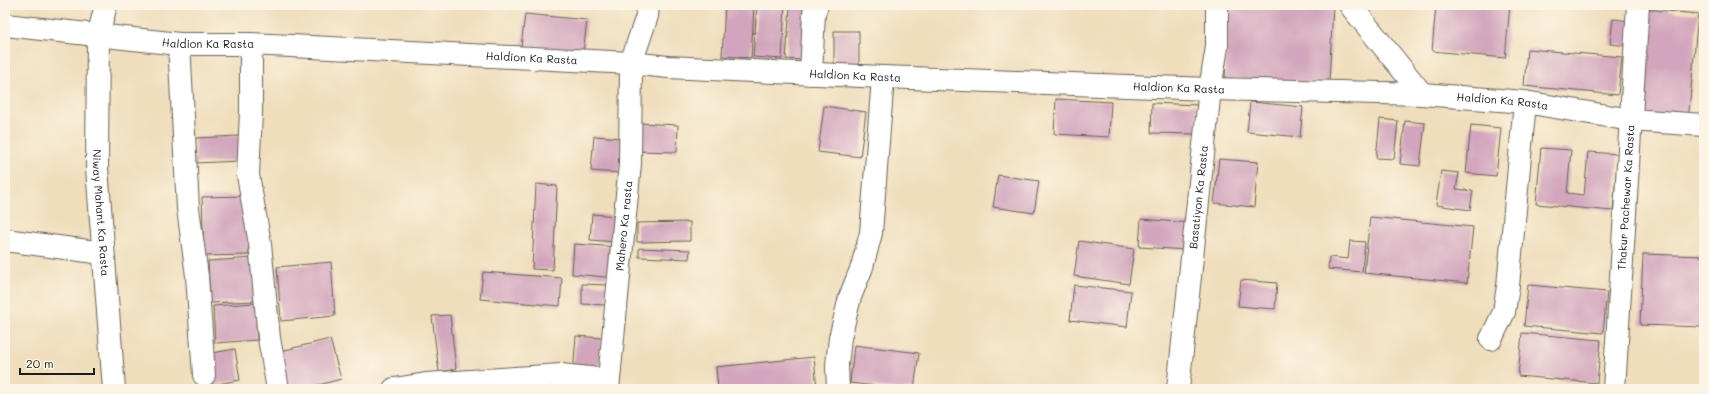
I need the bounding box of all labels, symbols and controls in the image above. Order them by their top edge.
street label: Haldion Ka Rasta [161,34,254,51]
street label: Haldion Ka Rasta [485,48,578,67]
street label: Haldion Ka Rasta [809,66,901,85]
street label: Haldion Ka Rasta [1133,78,1225,96]
street label: Haldion Ka Rasta [1456,89,1550,113]
street label: Thakur Pachewar Ka Rasta [1613,124,1638,271]
street label: Basatiyon Ka Rasta [1185,144,1211,250]
street label: Niway Mahant Ka Rasta [90,149,113,277]
street label: Mahero Ka rasta [612,180,635,272]
scale bar [20,350,94,376]
text: 20 m [26,355,54,371]

